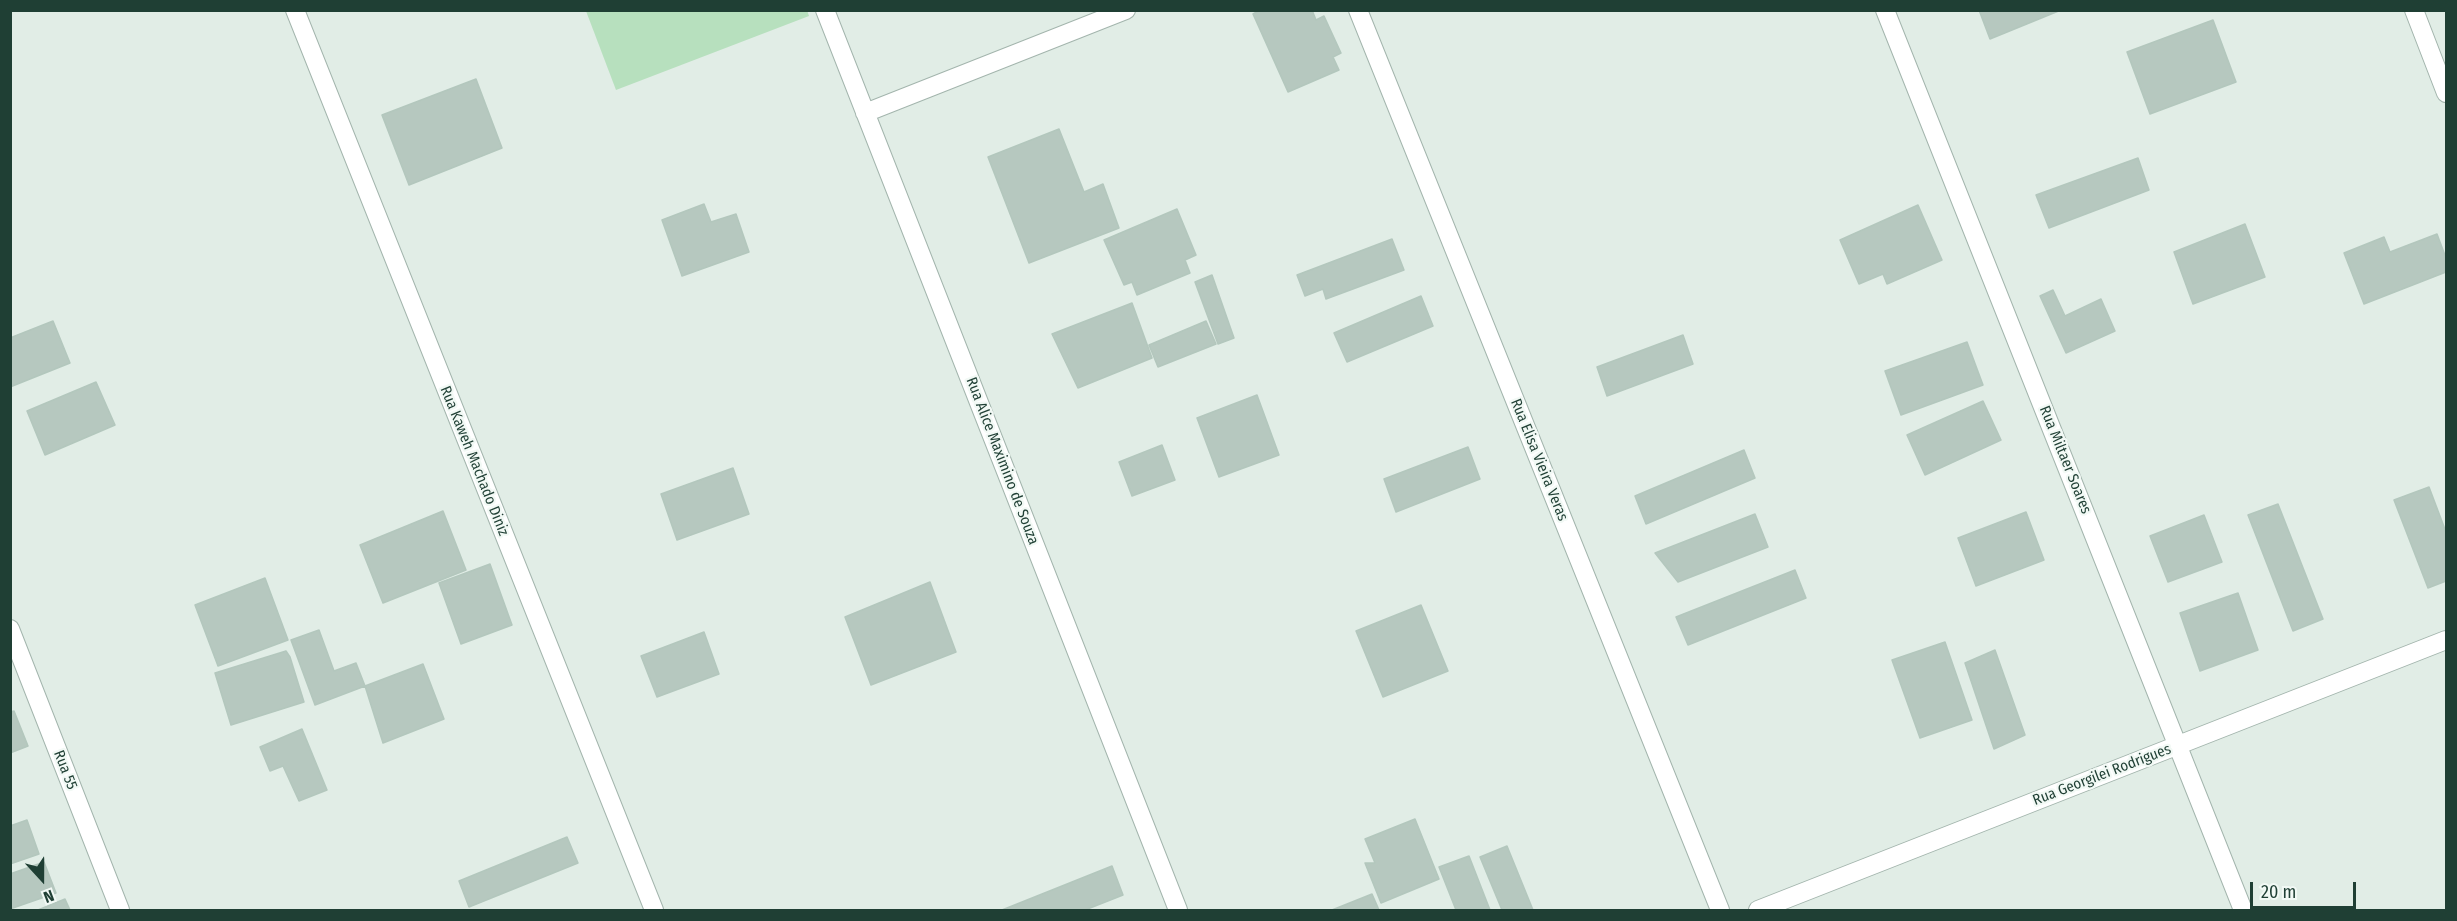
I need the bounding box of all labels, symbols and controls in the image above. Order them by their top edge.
street label: Rua Alice Maximino de Souza [962,375,1042,547]
street label: Rua Kaweh Machado Diniz [436,383,512,539]
street label: Rua Elisa Vieira Veras [1506,396,1572,524]
street label: Rua Miltaer Soares [2035,403,2095,517]
street label: Rua Georgilei Rodrigues [2030,740,2174,810]
street label: Rua 55 [49,748,81,792]
north arrow [12,849,72,909]
scale bar [2253,870,2360,908]
text: 20 m [2261,881,2296,903]
text: N [41,886,57,907]

